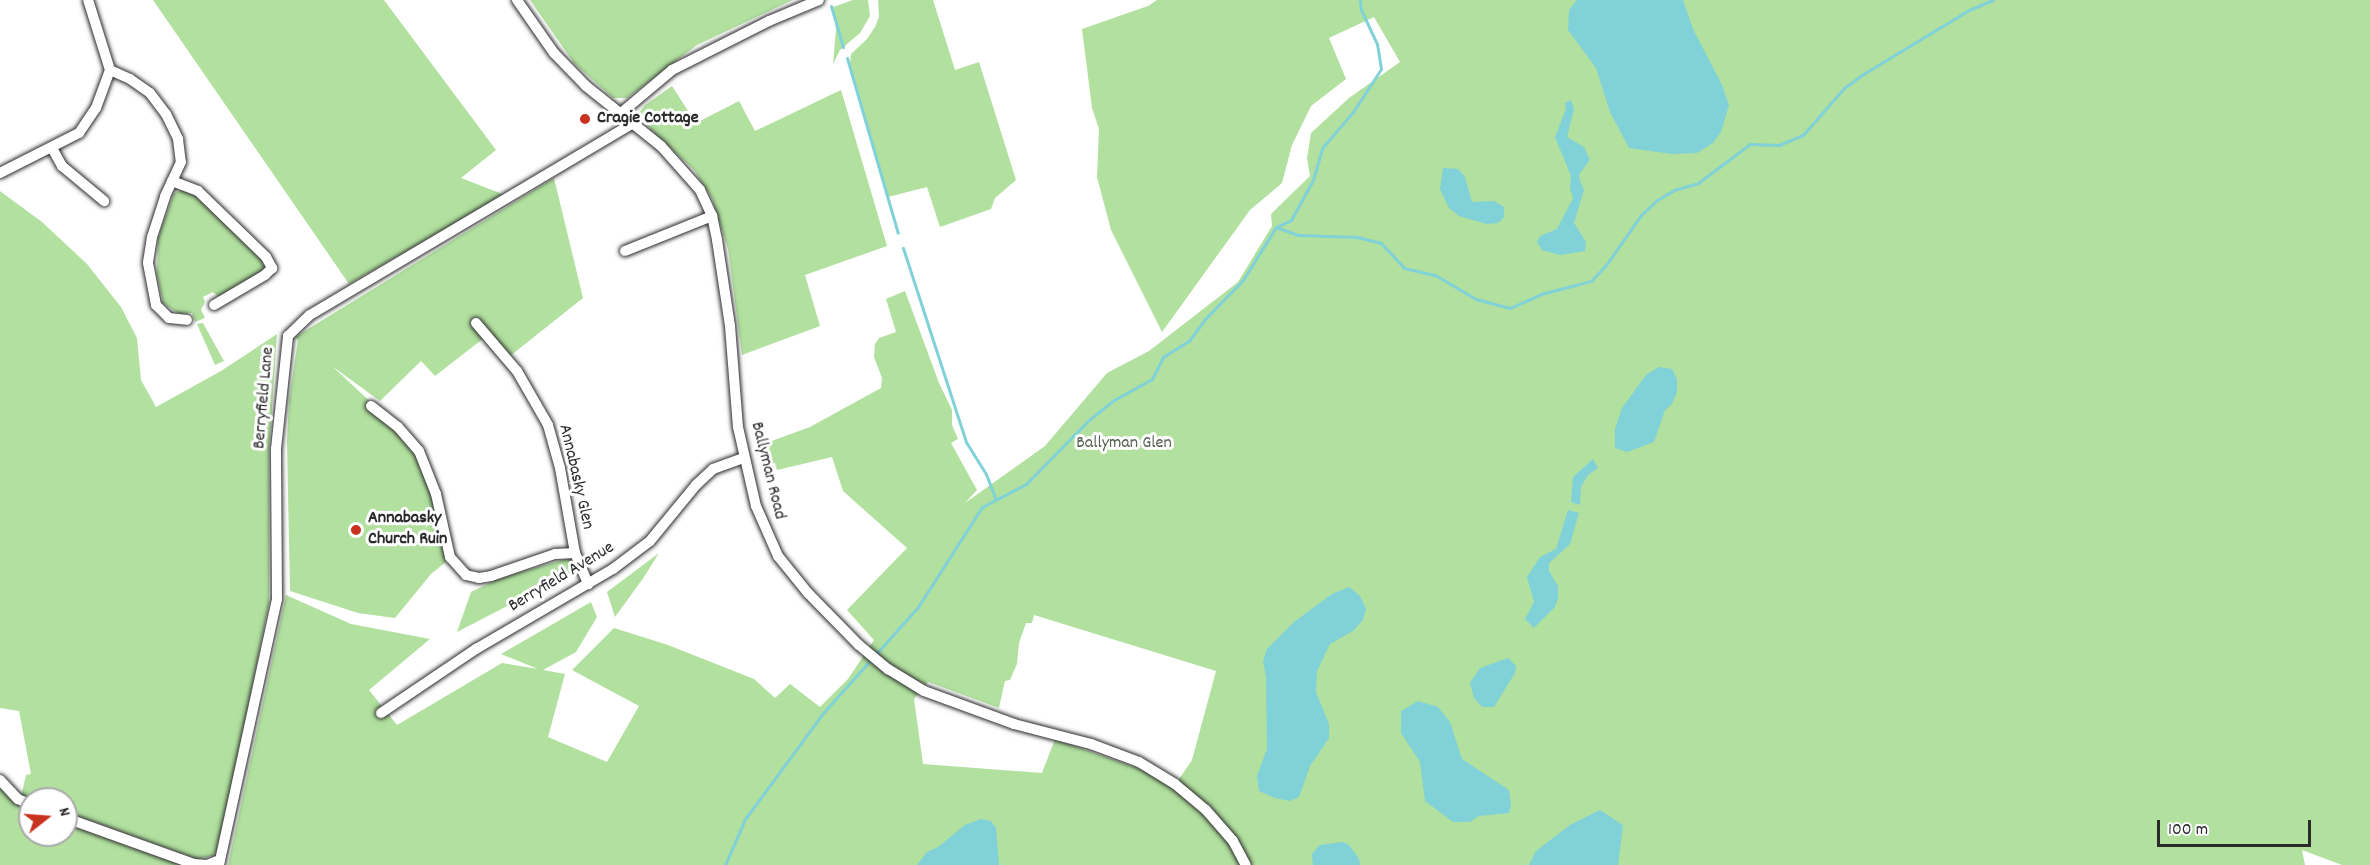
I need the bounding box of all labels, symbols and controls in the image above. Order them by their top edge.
place label: Cragie Cottage [597,108,699,130]
marker: Cragie Cottage [578,112,592,126]
street label: Berryfield Lane [250,346,280,450]
street label: Ballyman Road [744,420,790,522]
street label: Annabasky Glen [552,422,598,532]
park label: Ballyman Glen [1076,433,1172,455]
place label: Annabasky Church Ruin [368,509,447,552]
marker: Annabasky Church Ruin [349,523,363,537]
street label: Berryfield Avenue [505,538,619,618]
north arrow [18,787,78,847]
text: N [52,805,76,819]
scale bar [2160,808,2314,846]
text: 100 m [2168,818,2208,843]

